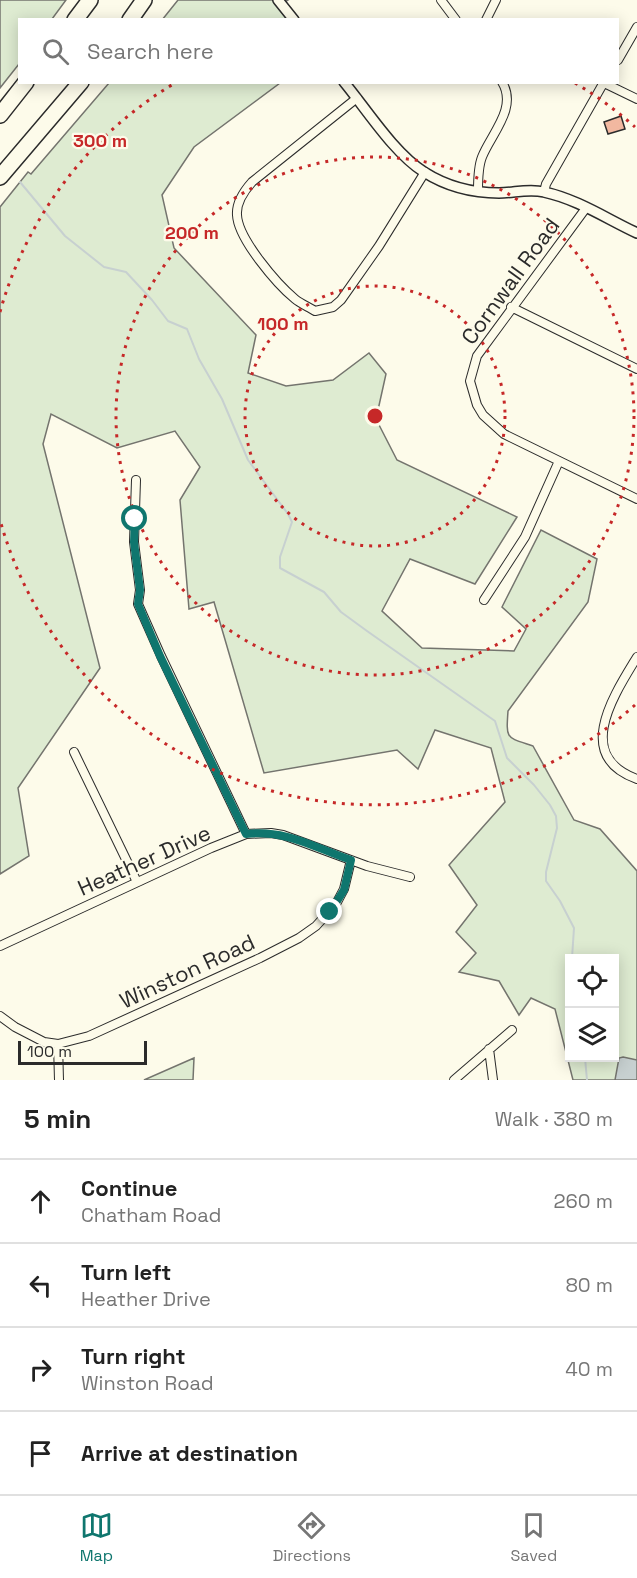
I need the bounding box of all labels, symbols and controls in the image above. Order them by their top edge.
search box [18,18,619,84]
icon: search [39,35,72,68]
text: Search here [87,37,214,65]
text: 300 m [73,129,127,152]
street label: Cornwall Road [455,212,565,350]
text: 200 m [165,221,219,244]
text: 100 m [257,312,309,335]
centre of rings [365,406,385,426]
route start [121,505,147,531]
street label: Heather Drive [73,818,215,902]
route end [316,898,342,924]
street label: Winston Road [115,927,259,1015]
map controls [565,954,619,1062]
button: locate [565,954,619,1008]
button: layers [565,1008,619,1062]
scale bar [18,1038,147,1066]
text: 100 m [27,1041,72,1062]
text: 5 min [24,1102,91,1136]
text: Walk · 380 m [495,1106,613,1132]
text: Continue [81,1174,177,1202]
icon: ahead [24,1185,57,1218]
text: 260 m [554,1188,613,1214]
text: Chatham Road [81,1202,221,1228]
text: Turn left [81,1258,171,1286]
icon: left [24,1269,57,1302]
text: 80 m [565,1272,613,1298]
text: Heather Drive [81,1286,211,1312]
text: Turn right [81,1342,186,1370]
icon: right [24,1353,57,1386]
text: 40 m [565,1356,613,1382]
text: Winston Road [81,1370,214,1396]
icon: arrive [24,1437,57,1470]
text: Arrive at destination [81,1439,298,1467]
tab: Map [80,1509,113,1566]
tab: Directions [273,1509,351,1566]
tab: Saved [511,1509,557,1566]

